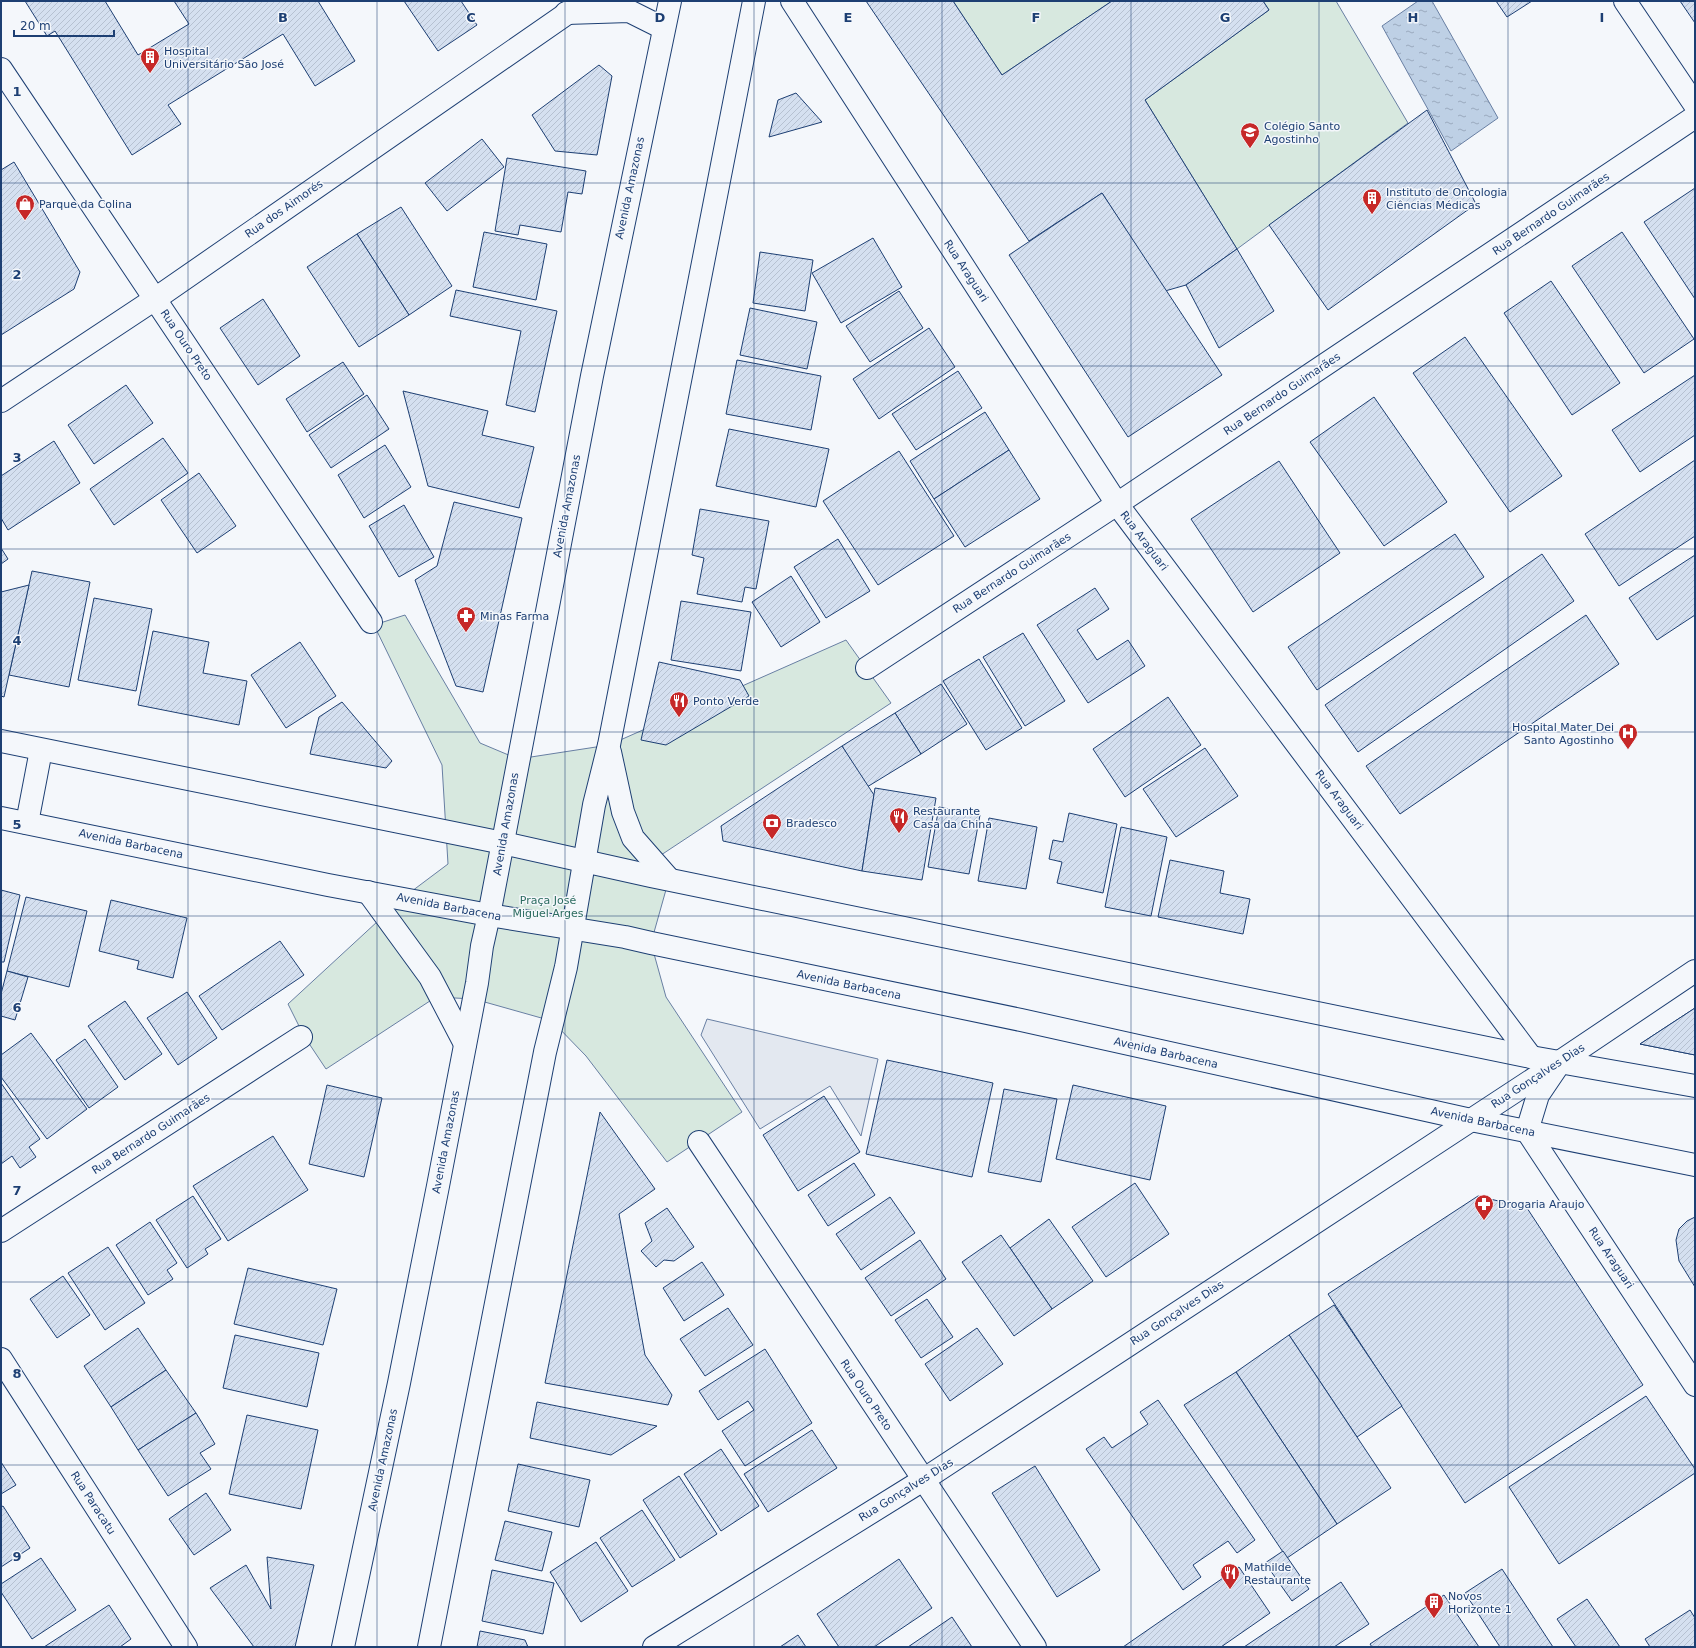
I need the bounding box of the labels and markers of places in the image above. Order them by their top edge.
place label: Hospital Universitário São José [164,45,284,71]
building icon: Hospital Universitário São José [139,46,161,74]
place label: Colégio Santo Agostinho [1264,120,1341,146]
school or university icon: Colégio Santo Agostinho [1239,121,1261,149]
place label: Instituto de Oncologia Ciências Médicas [1386,186,1507,212]
building icon: Instituto de Oncologia Ciências Médicas [1361,187,1383,215]
shop icon: Parque da Colina [14,193,36,221]
place label: Parque da Colina [39,198,132,211]
pharmacy icon: Minas Farma [455,605,477,633]
place label: Minas Farma [480,610,549,623]
restaurant icon: Ponto Verde [668,690,690,718]
place label: Ponto Verde [693,695,759,708]
place label: Hospital Mater Dei Santo Agostinho [1512,721,1614,747]
hospital icon: Hospital Mater Dei Santo Agostinho [1617,722,1639,750]
place label: Restaurante Casa da China [913,805,992,831]
restaurant icon: Restaurante Casa da China [888,806,910,834]
bank icon: Bradesco [761,812,783,840]
place label: Bradesco [786,817,837,830]
pharmacy icon: Drogaria Araujo [1473,1193,1495,1221]
place label: Drogaria Araujo [1498,1198,1585,1211]
place label: Mathilde Restaurante [1244,1561,1311,1587]
restaurant icon: Mathilde Restaurante [1219,1562,1241,1590]
place label: Novos Horizonte 1 [1448,1590,1512,1616]
building icon: Novos Horizonte 1 [1423,1591,1445,1619]

